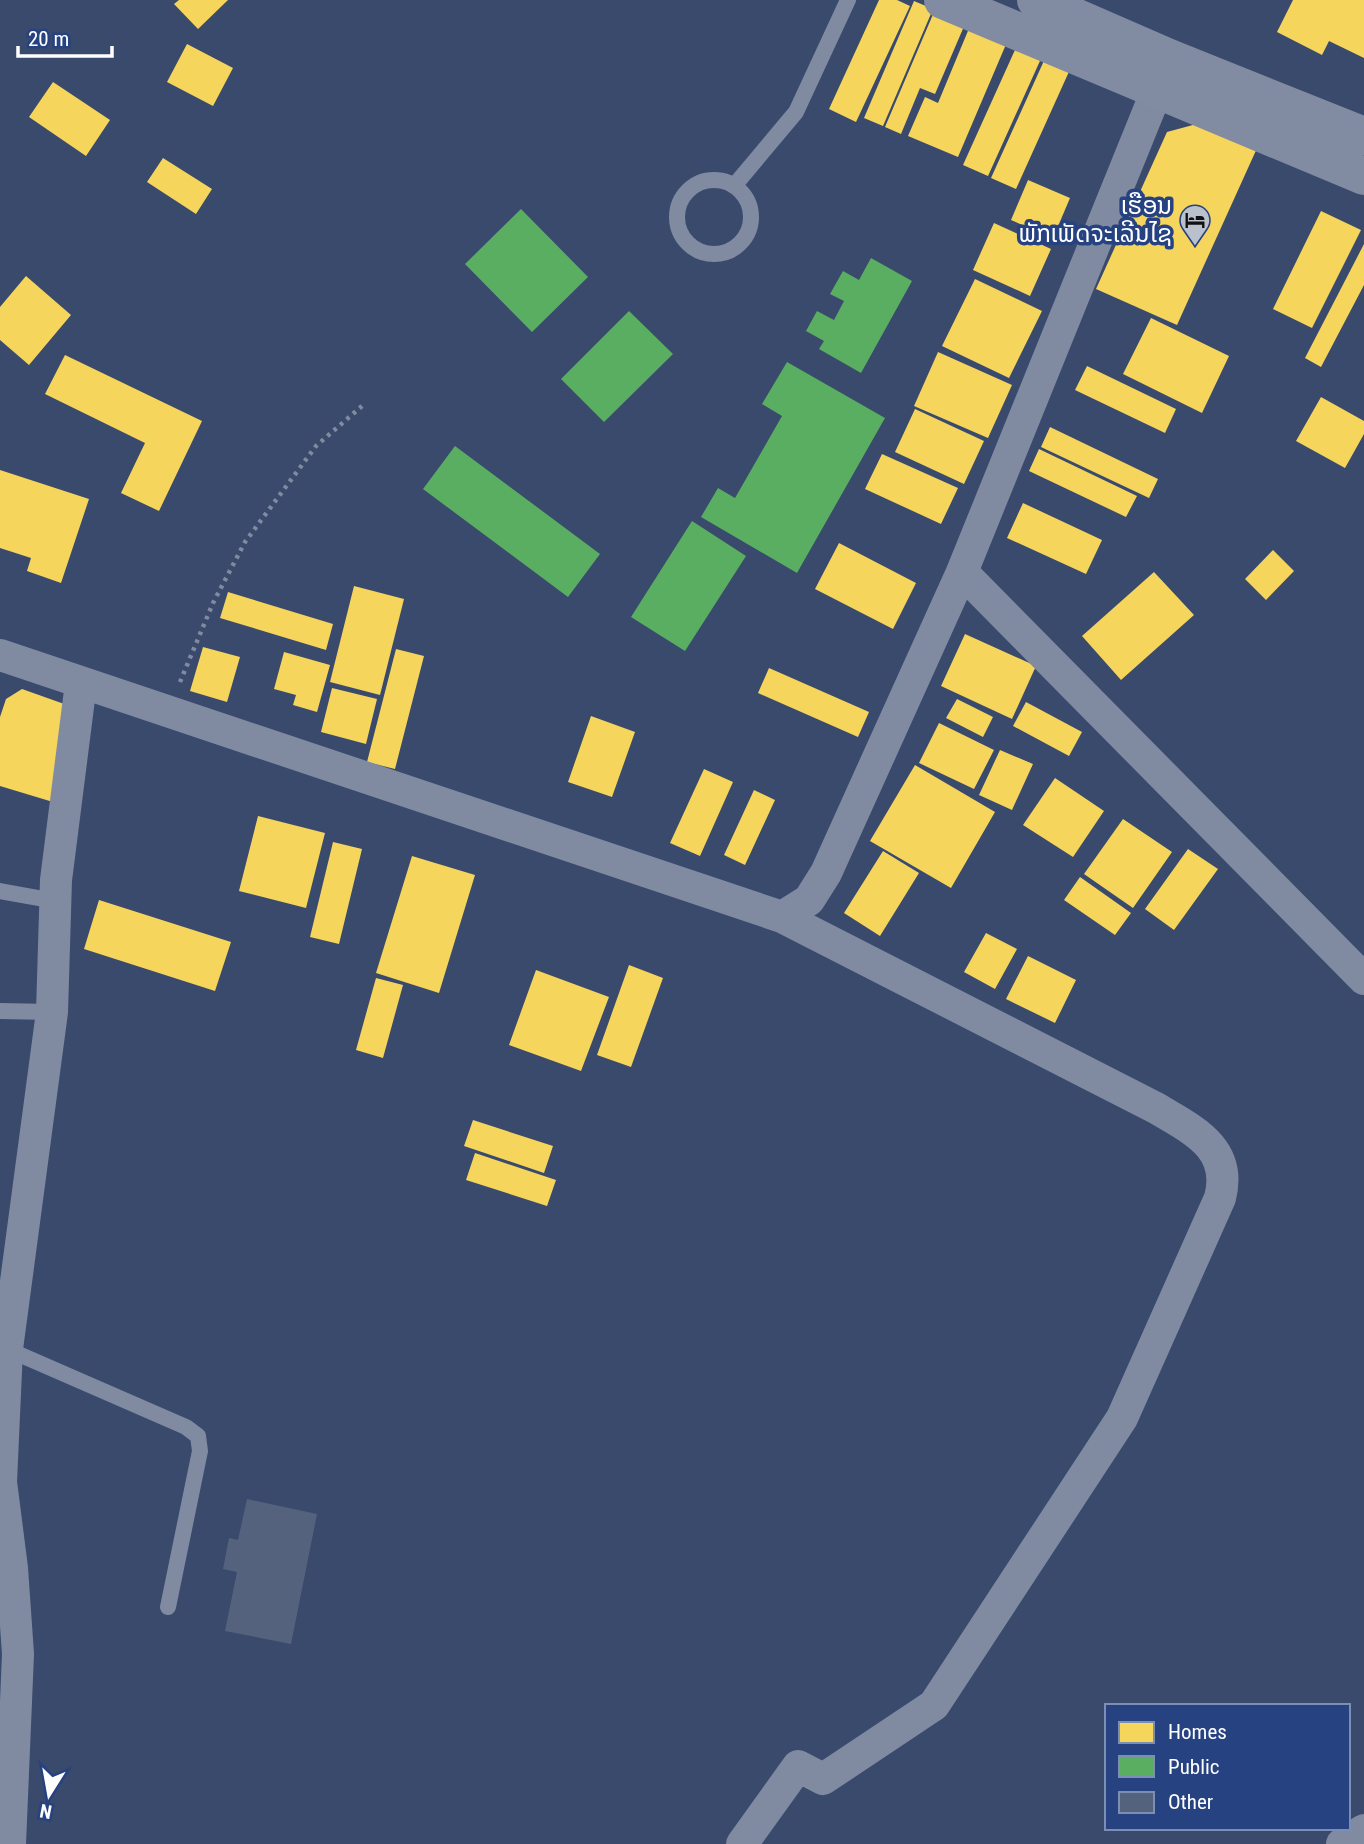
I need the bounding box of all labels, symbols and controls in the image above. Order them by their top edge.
scale bar [18,14,112,58]
text: 20 m [28,27,69,51]
place label: ເຮືອນ ພັກເພັດຈະເລີນໄຊ [1019,192,1172,248]
hotel icon: ເຮືອນ ພັກເພັດຈະເລີນໄຊ [1178,203,1212,247]
legend [1105,1704,1350,1830]
text: Homes [1168,1720,1227,1744]
text: Public [1168,1755,1220,1779]
north arrow [14,1760,84,1830]
text: Other [1168,1790,1213,1814]
text: N [38,1799,54,1824]

